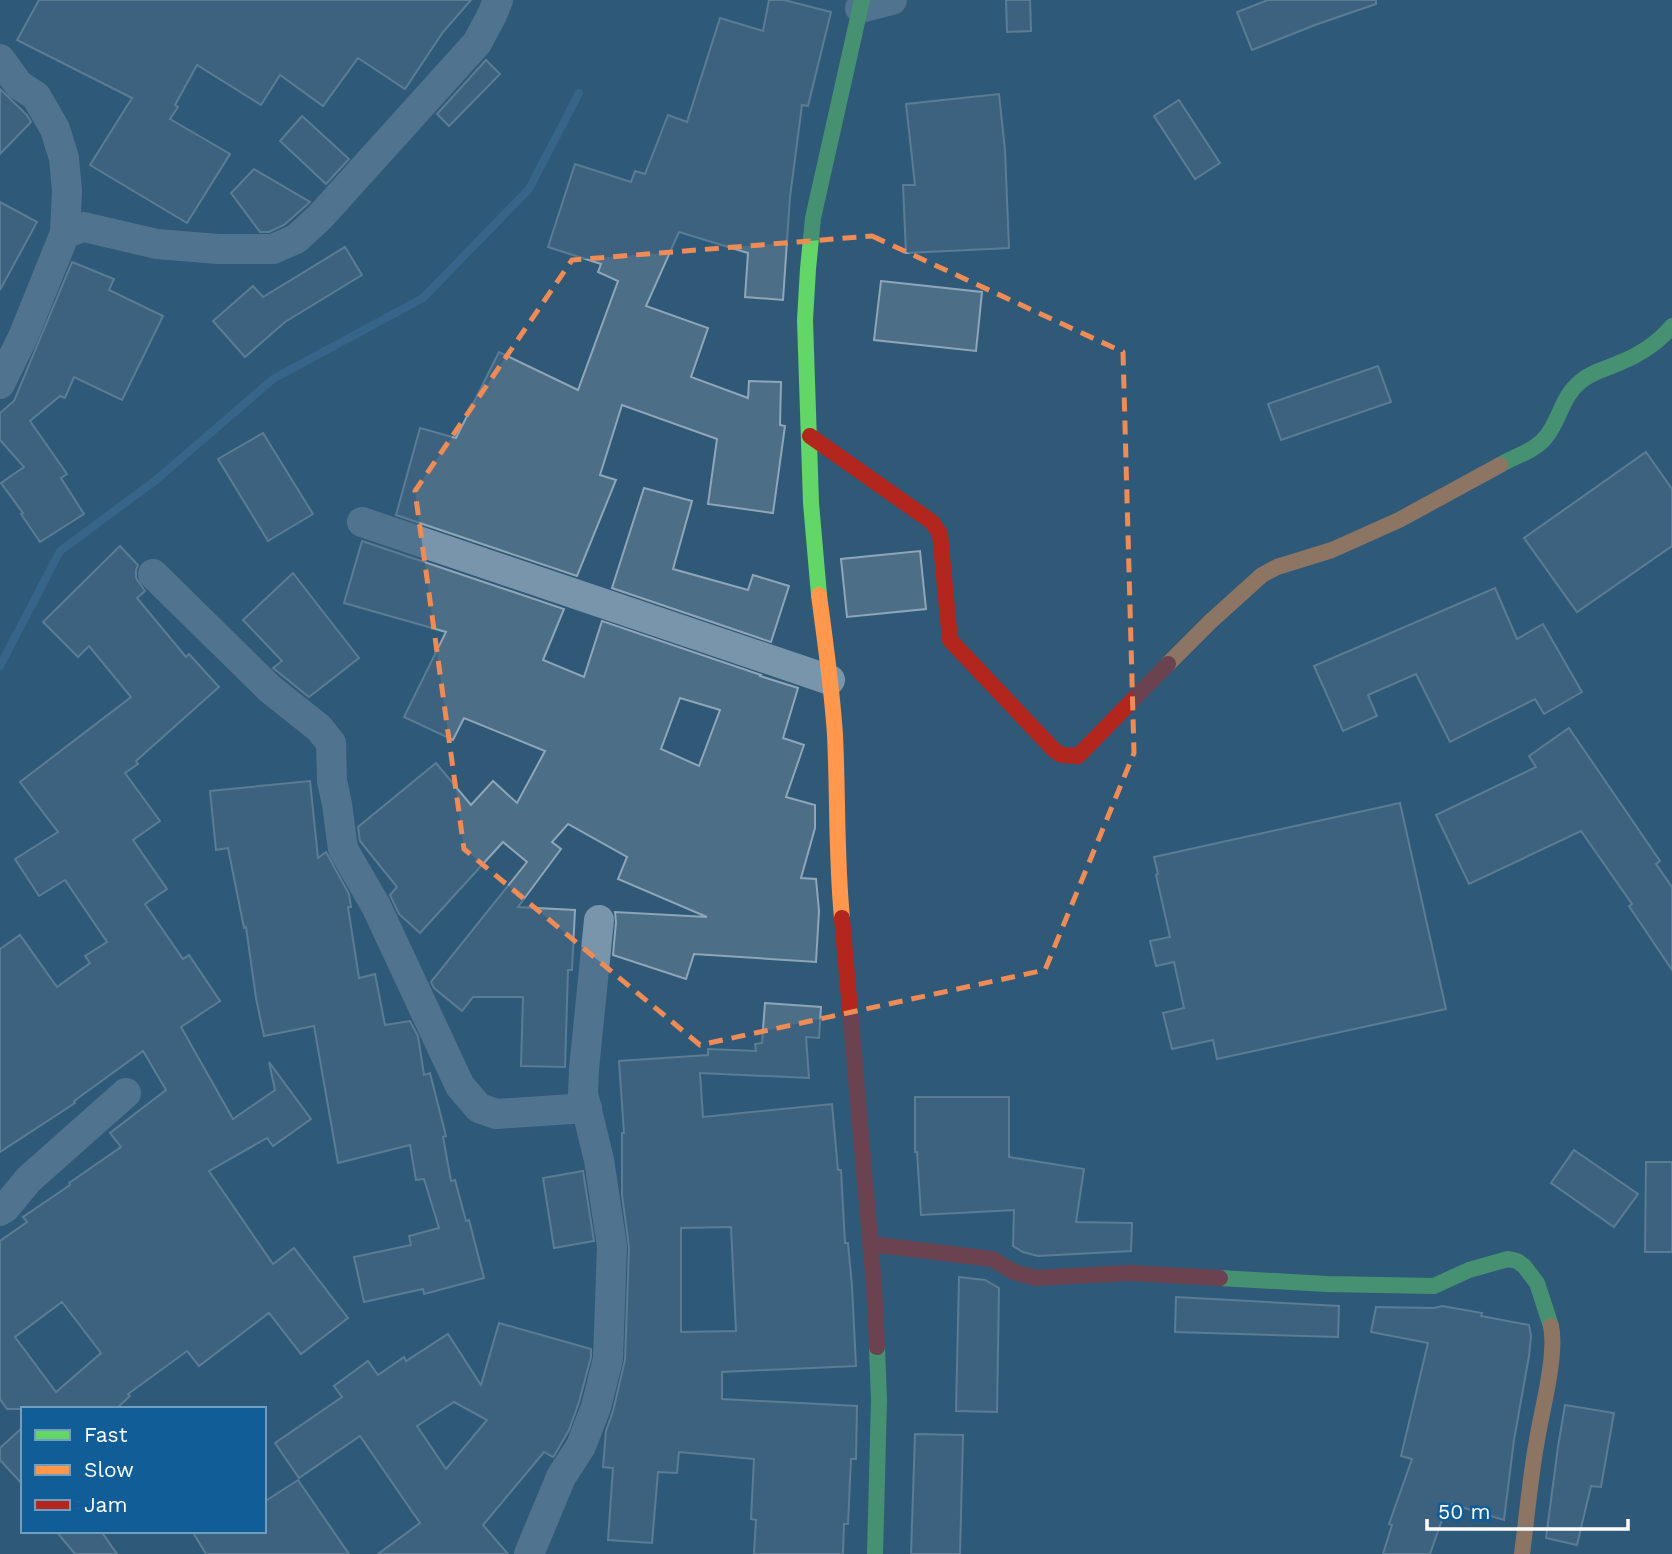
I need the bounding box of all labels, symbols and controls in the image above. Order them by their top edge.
legend [21,1407,266,1533]
text: Fast [84,1422,128,1447]
text: Slow [84,1457,134,1482]
scale bar [1427,1488,1628,1532]
text: Jam [84,1492,127,1517]
text: 50 m [1438,1499,1490,1524]

